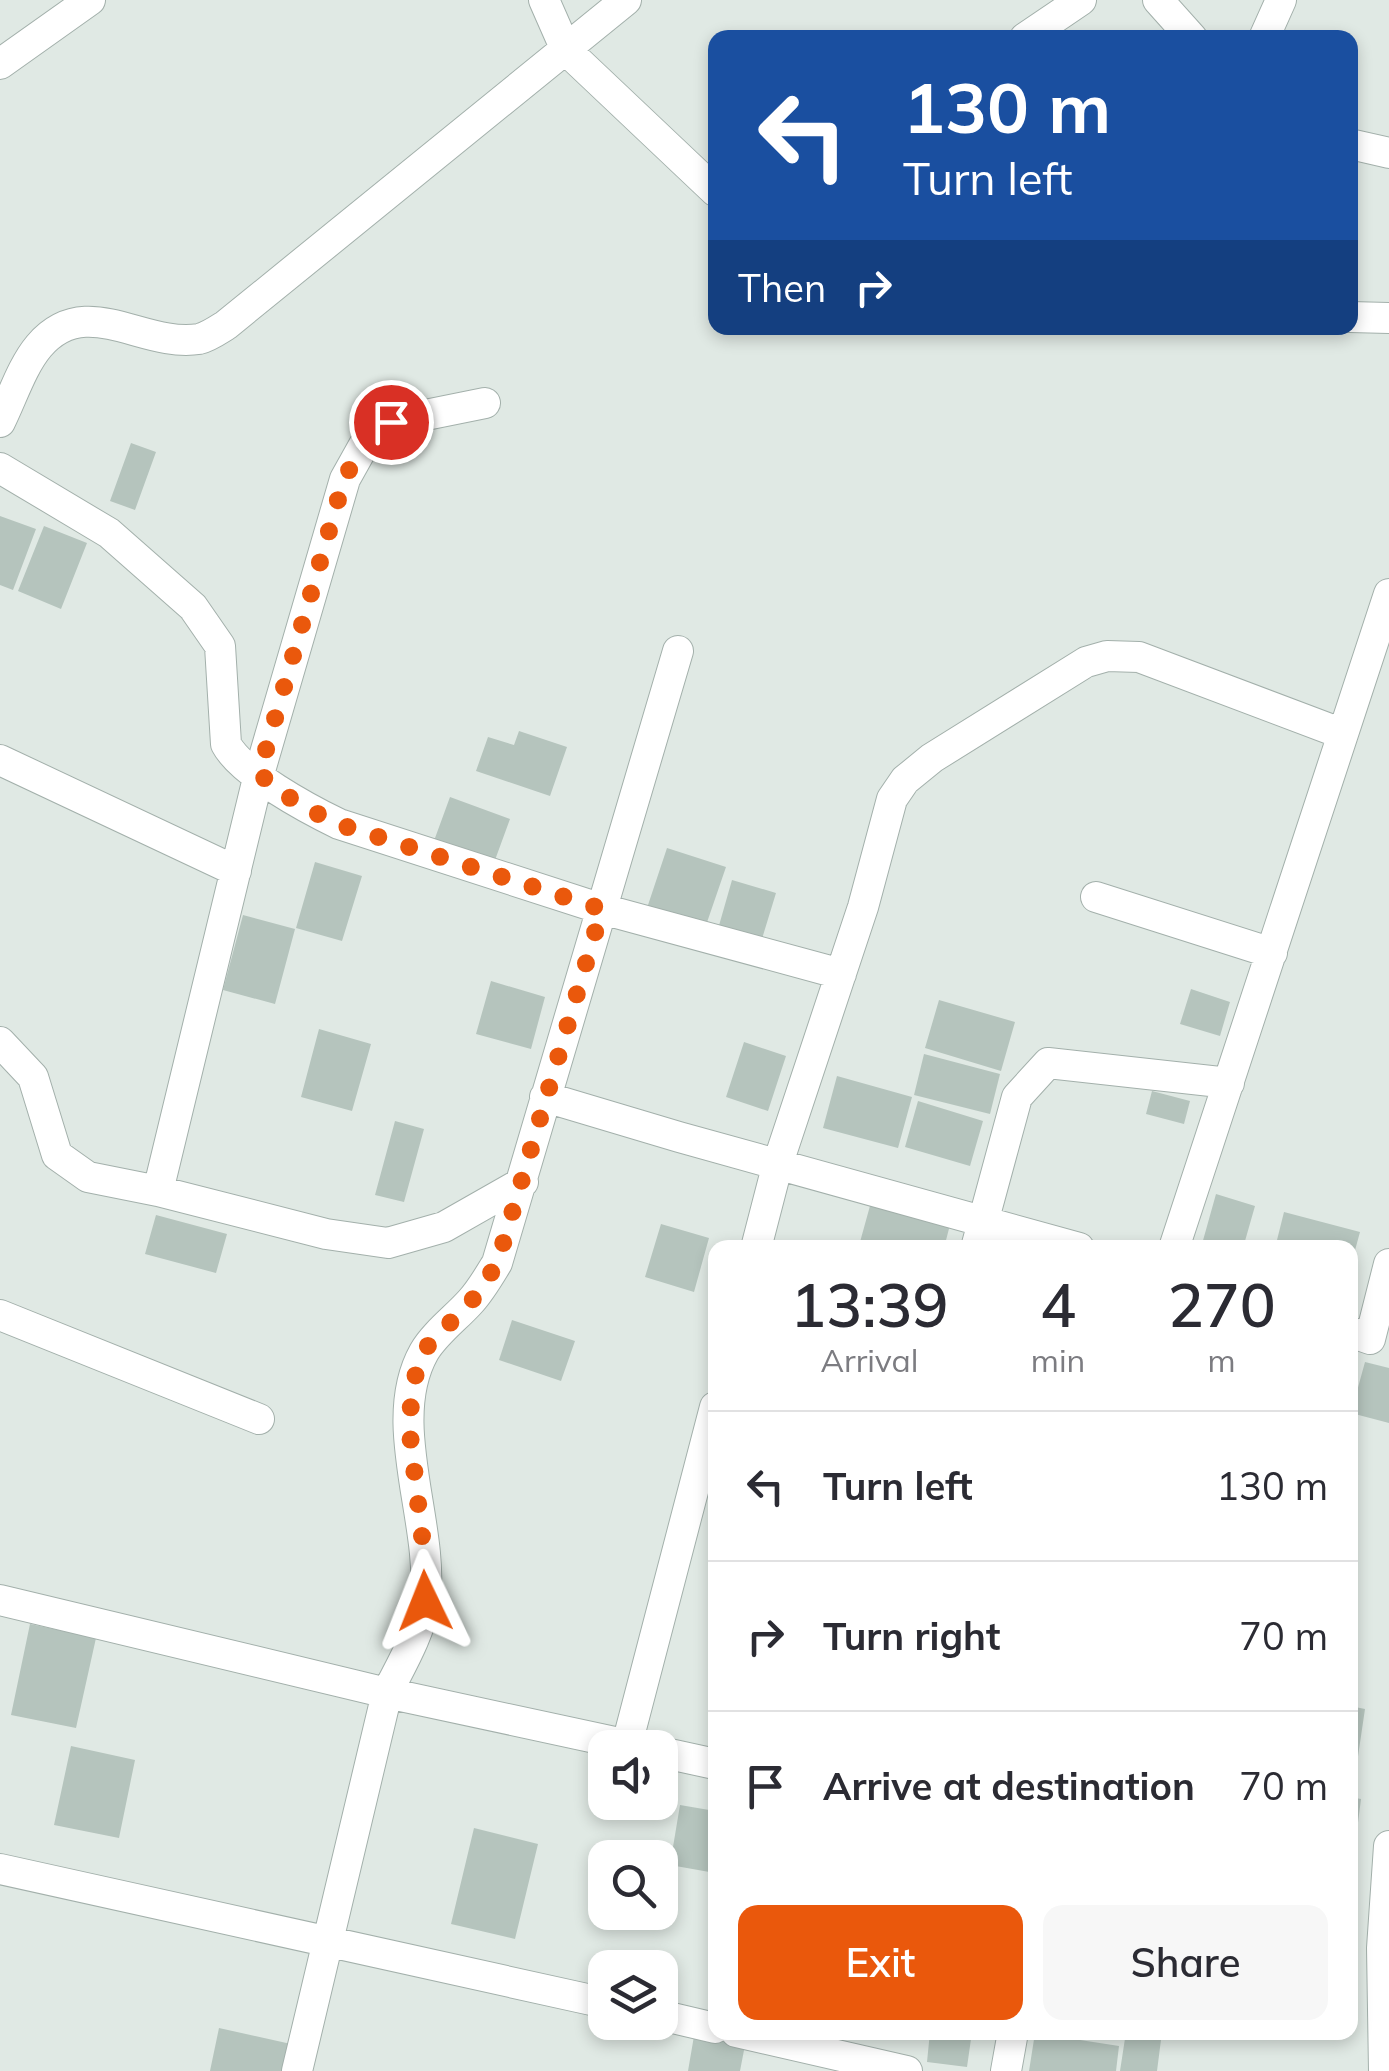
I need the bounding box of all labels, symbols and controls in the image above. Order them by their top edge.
text: 130 m [903,63,1111,151]
icon: left [738,70,868,200]
text: Turn left [903,150,1072,206]
icon: right [846,260,901,315]
text: Then [738,264,826,312]
pin [349,380,434,465]
icon: arrive [364,395,419,450]
text: 13:39 [790,1267,949,1342]
text: 4 [1040,1267,1076,1342]
text: 270 [1168,1267,1276,1342]
text: Arrival [821,1340,918,1380]
text: min [1031,1340,1085,1380]
text: m [1208,1340,1236,1380]
icon: left [738,1459,793,1514]
text: Turn left [823,1462,973,1510]
text: 130 m [1216,1462,1328,1510]
position arrow [373,1549,477,1653]
icon: right [738,1609,793,1664]
text: Turn right [823,1612,1000,1660]
text: 70 m [1239,1612,1328,1660]
map controls [588,1730,678,2040]
button: sound [588,1730,678,1820]
icon: arrive [738,1759,793,1814]
text: Arrive at destination [823,1762,1195,1810]
text: 70 m [1239,1762,1328,1810]
button: search [588,1840,678,1930]
button: Exit [738,1905,1023,2020]
button: Share [1043,1905,1328,2020]
button: layers [588,1950,678,2040]

